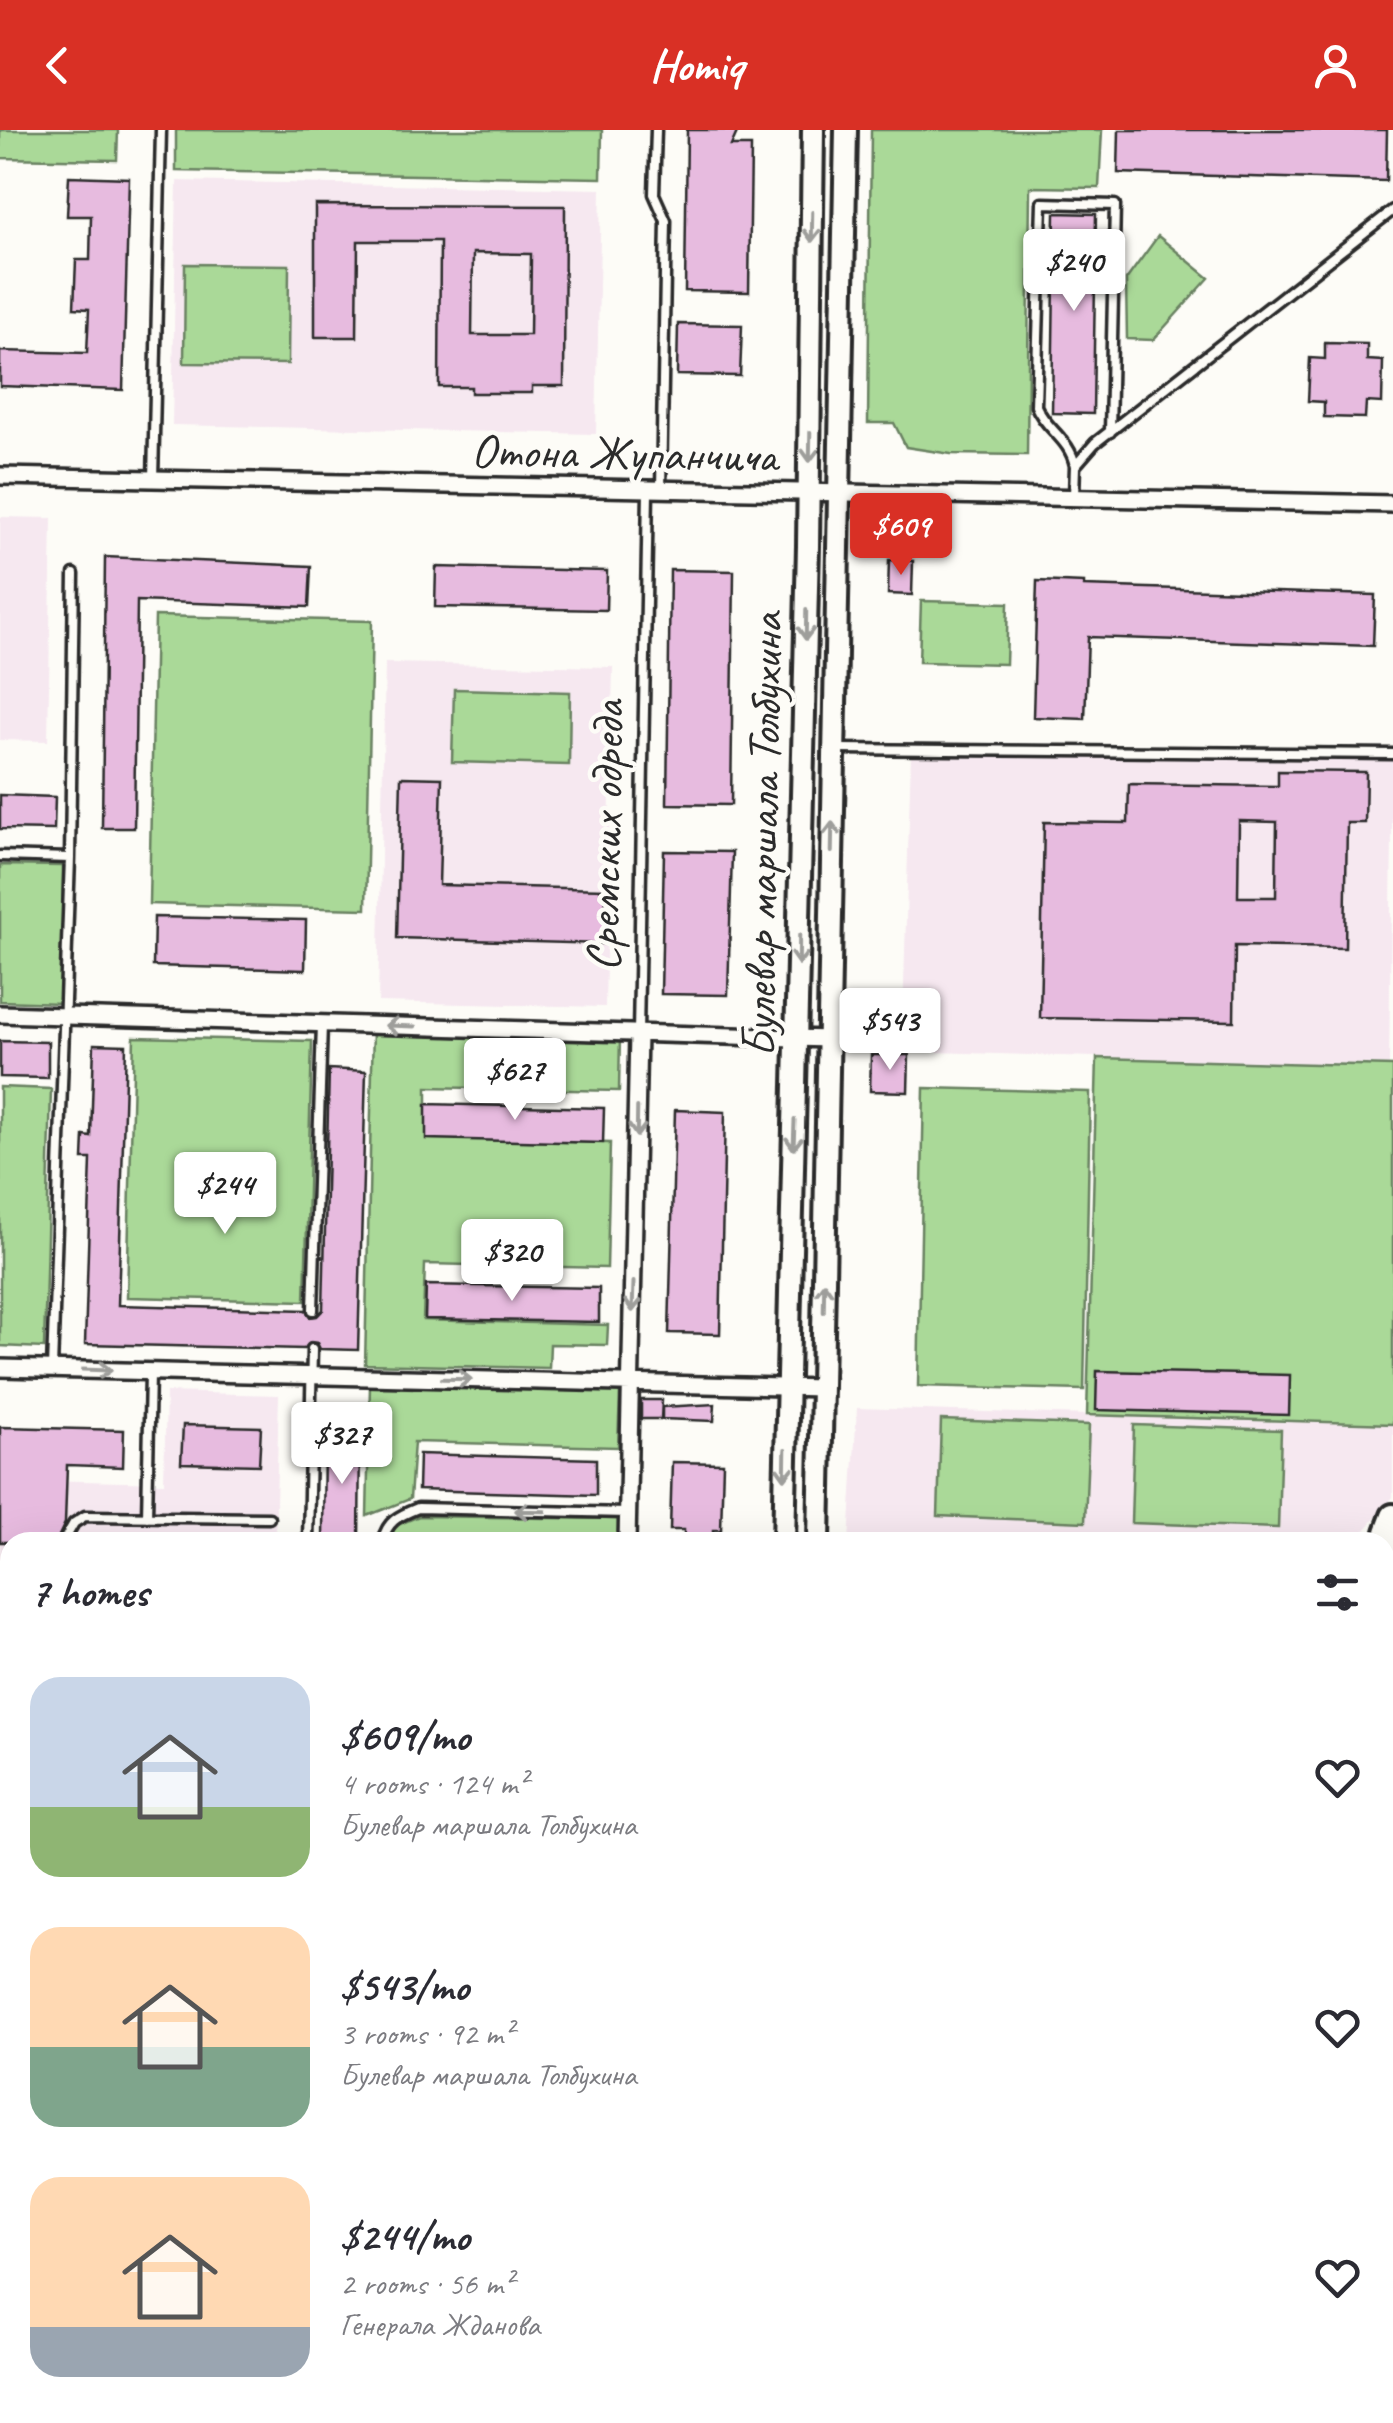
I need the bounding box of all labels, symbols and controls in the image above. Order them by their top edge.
text: Homiq [650,37,743,94]
icon: back [30,38,85,93]
icon: person [1308,38,1363,93]
one-way arrow [803,211,822,243]
pin: $240 [1015,229,1133,314]
text: $240 [1045,241,1103,282]
street label: Отона Жупанчича [471,420,782,486]
one-way arrow [800,430,820,462]
pin: $609 [842,493,960,578]
text: $609 [872,505,930,546]
one-way arrow [797,608,816,640]
street label: Булевар маршала Толбухина [728,609,796,1058]
street label: Сремских одреда [573,697,637,972]
one-way arrow [823,821,842,853]
one-way arrow [789,933,808,965]
pin: $543 [831,988,949,1073]
text: $543 [861,1000,919,1041]
one-way arrow [385,1017,417,1036]
pin: $627 [456,1038,574,1123]
text: $627 [486,1050,544,1091]
one-way arrow [628,1106,646,1138]
one-way arrow [784,1119,803,1151]
pin: $244 [166,1152,284,1237]
text: $244 [196,1164,254,1205]
pin: $320 [453,1219,571,1304]
text: $320 [483,1231,541,1272]
one-way arrow [624,1280,643,1312]
one-way arrow [814,1282,833,1314]
one-way arrow [81,1361,113,1380]
one-way arrow [440,1370,473,1388]
pin: $327 [283,1402,401,1487]
text: $327 [313,1414,371,1455]
one-way arrow [776,1448,794,1480]
one-way arrow [514,1501,546,1520]
icon: filters [1310,1565,1365,1620]
text: 7 homes [30,1566,148,1619]
text: $609/mo [340,1710,470,1763]
icon: home [110,1717,230,1837]
icon: heart [1310,1750,1365,1805]
text: 4 rooms · 124 m² [340,1763,527,1804]
text: Булевар маршала Толбухина [340,1804,637,1845]
text: $543/mo [340,1960,469,2013]
icon: home [110,1967,230,2087]
icon: heart [1310,2000,1365,2055]
text: 3 rooms · 92 m² [340,2013,513,2054]
text: Булевар маршала Толбухина [340,2054,637,2095]
text: $244/mo [340,2210,469,2263]
icon: home [110,2217,230,2337]
icon: heart [1310,2250,1365,2305]
text: 2 rooms · 56 m² [340,2263,513,2304]
text: Генерала Жданова [340,2304,540,2345]

